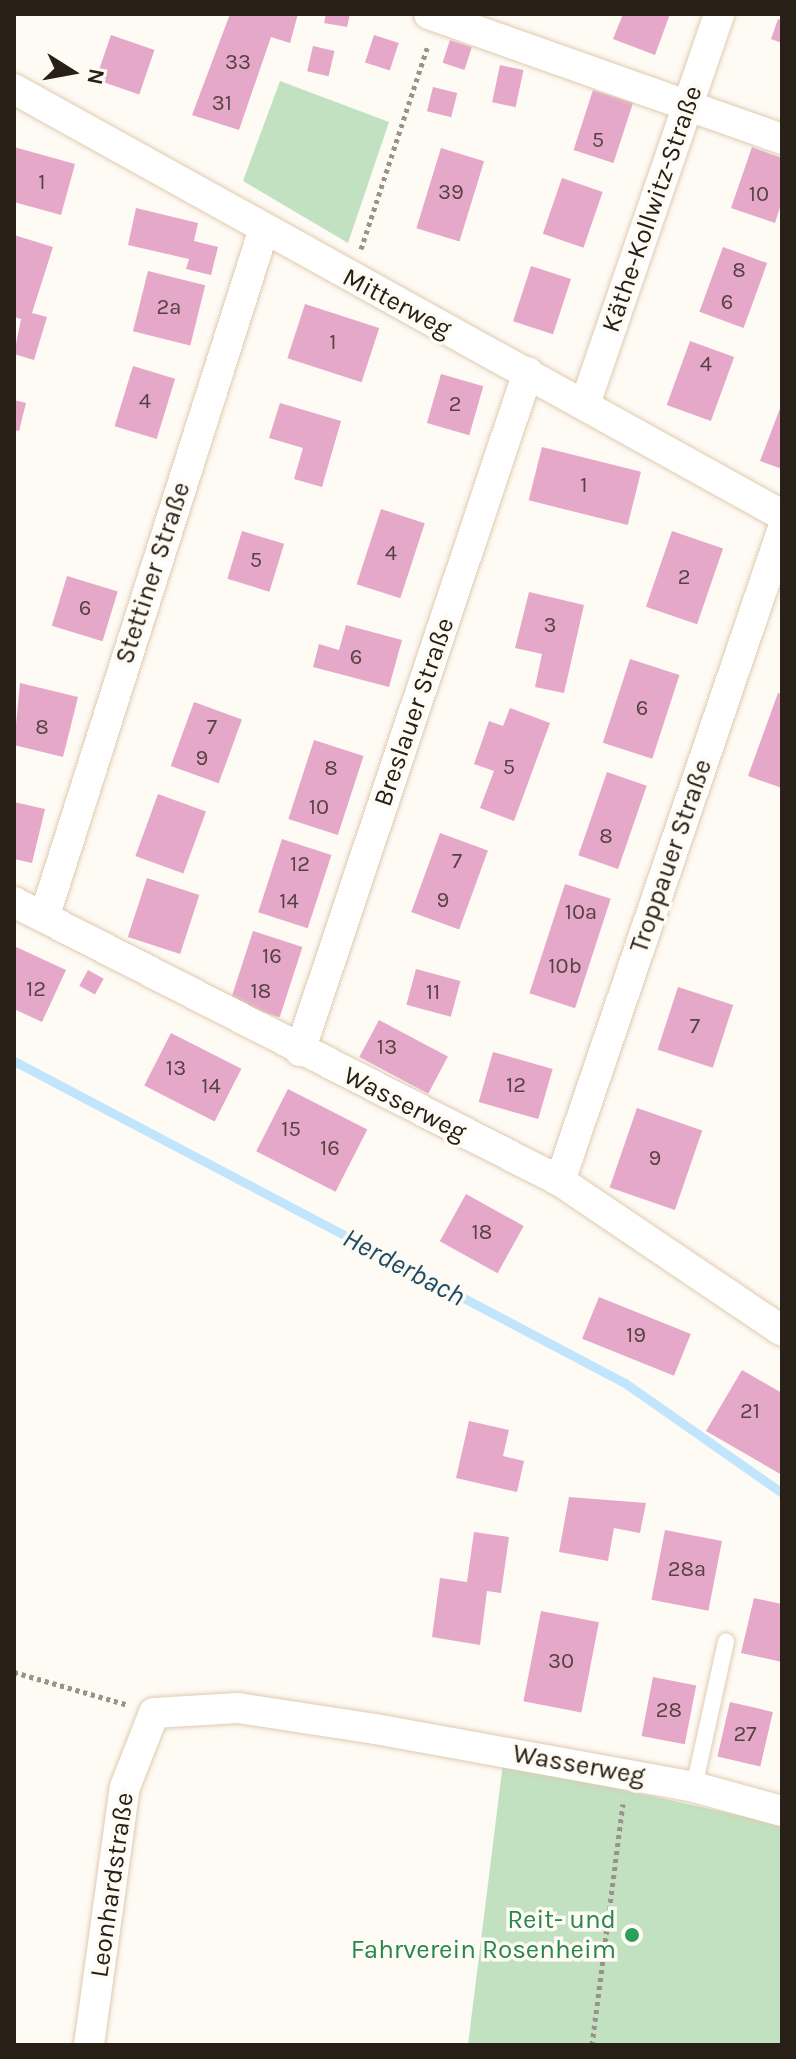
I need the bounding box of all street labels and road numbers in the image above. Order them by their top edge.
street label: Käthe-Kollwitz-Straße [595,82,709,336]
street label: Mitterweg [337,261,457,345]
street label: Stettiner Straße [109,478,197,668]
street label: Breslauer Straße [367,614,461,810]
street label: Troppauer Straße [623,755,719,957]
street label: Wasserweg [338,1060,472,1148]
street label: Wasserweg [510,1738,648,1792]
street label: Leonhardstraße [84,1790,140,1980]

